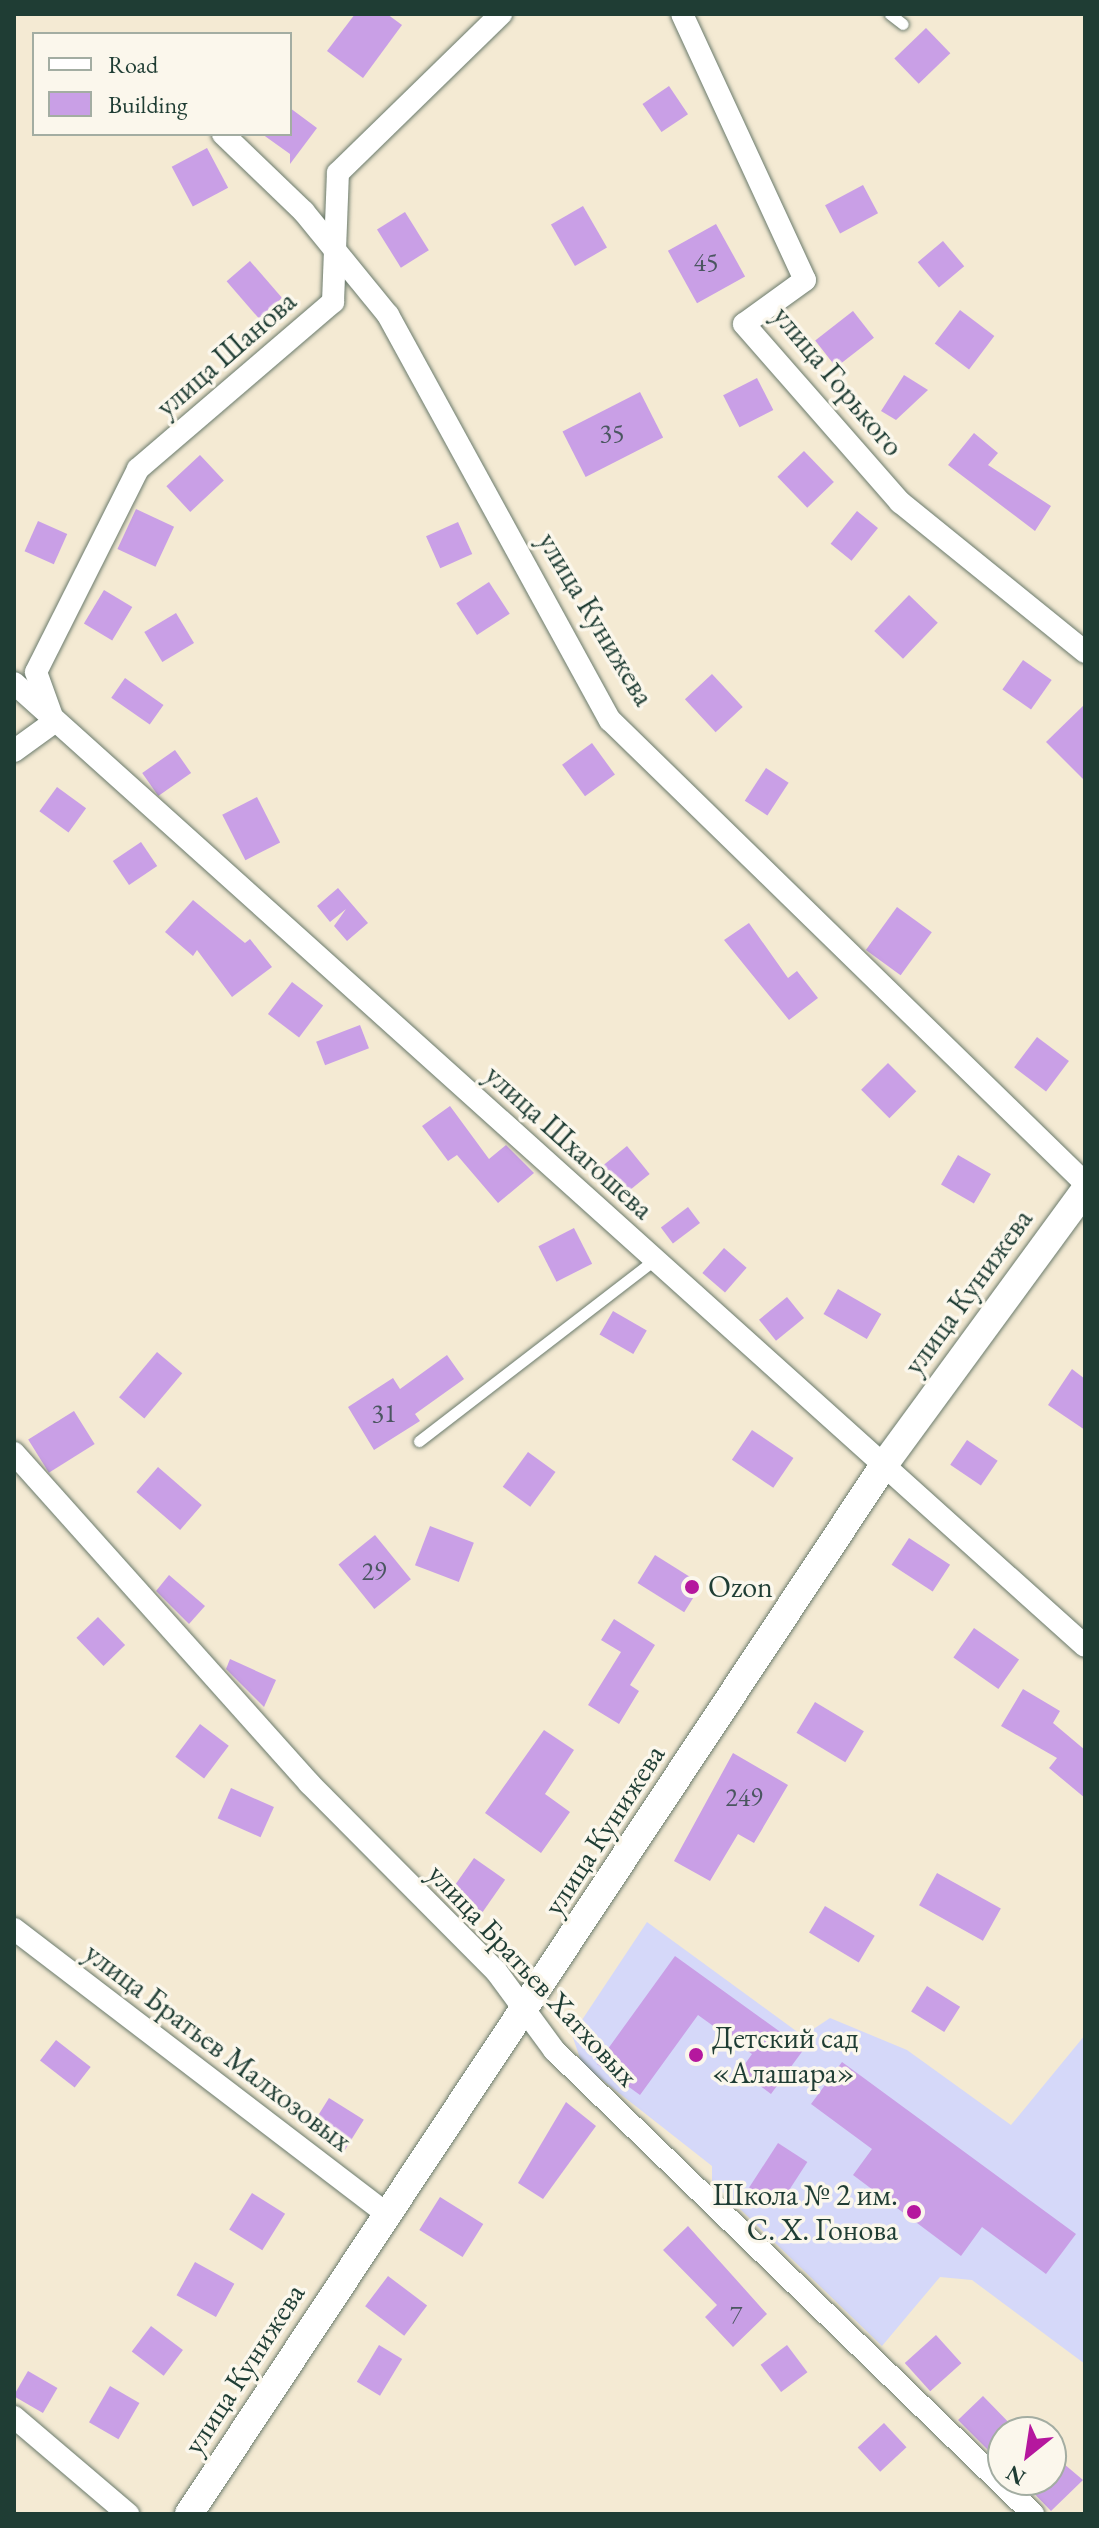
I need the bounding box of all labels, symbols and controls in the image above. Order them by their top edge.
legend [32,32,292,136]
text: Road [108,49,158,80]
text: Building [108,89,188,120]
house number: 45 [694,247,718,279]
street label: улица Шанова [148,283,304,425]
street label: улица Горького [765,299,911,463]
house number: 35 [600,418,624,450]
street label: улица Кунижева [530,526,662,712]
street label: улица Шхагошева [477,1057,661,1227]
street label: улица Кунижева [896,1202,1040,1382]
house number: 31 [372,1398,396,1430]
house number: 29 [362,1556,386,1588]
place label: Ozon [708,1569,773,1605]
marker: Ozon [683,1578,701,1596]
street label: улица Кунижева [535,1738,673,1922]
house number: 249 [725,1782,763,1814]
street label: улица Братьев Хатховых [420,1856,646,2094]
street label: улица Братьев Малхозовых [77,1935,359,2159]
place label: Детский сад «Алашара» [712,2020,858,2090]
marker: Детский сад «Алашара» [687,2046,705,2064]
place label: Школа № 2 им. С. Х. Гонова [713,2177,898,2248]
marker: Школа № 2 им. С. Х. Гонова [905,2203,923,2221]
street label: улица Кунижева [175,2277,313,2461]
house number: 7 [730,2300,742,2332]
north arrow [987,2416,1067,2496]
text: N [1001,2458,1031,2492]

